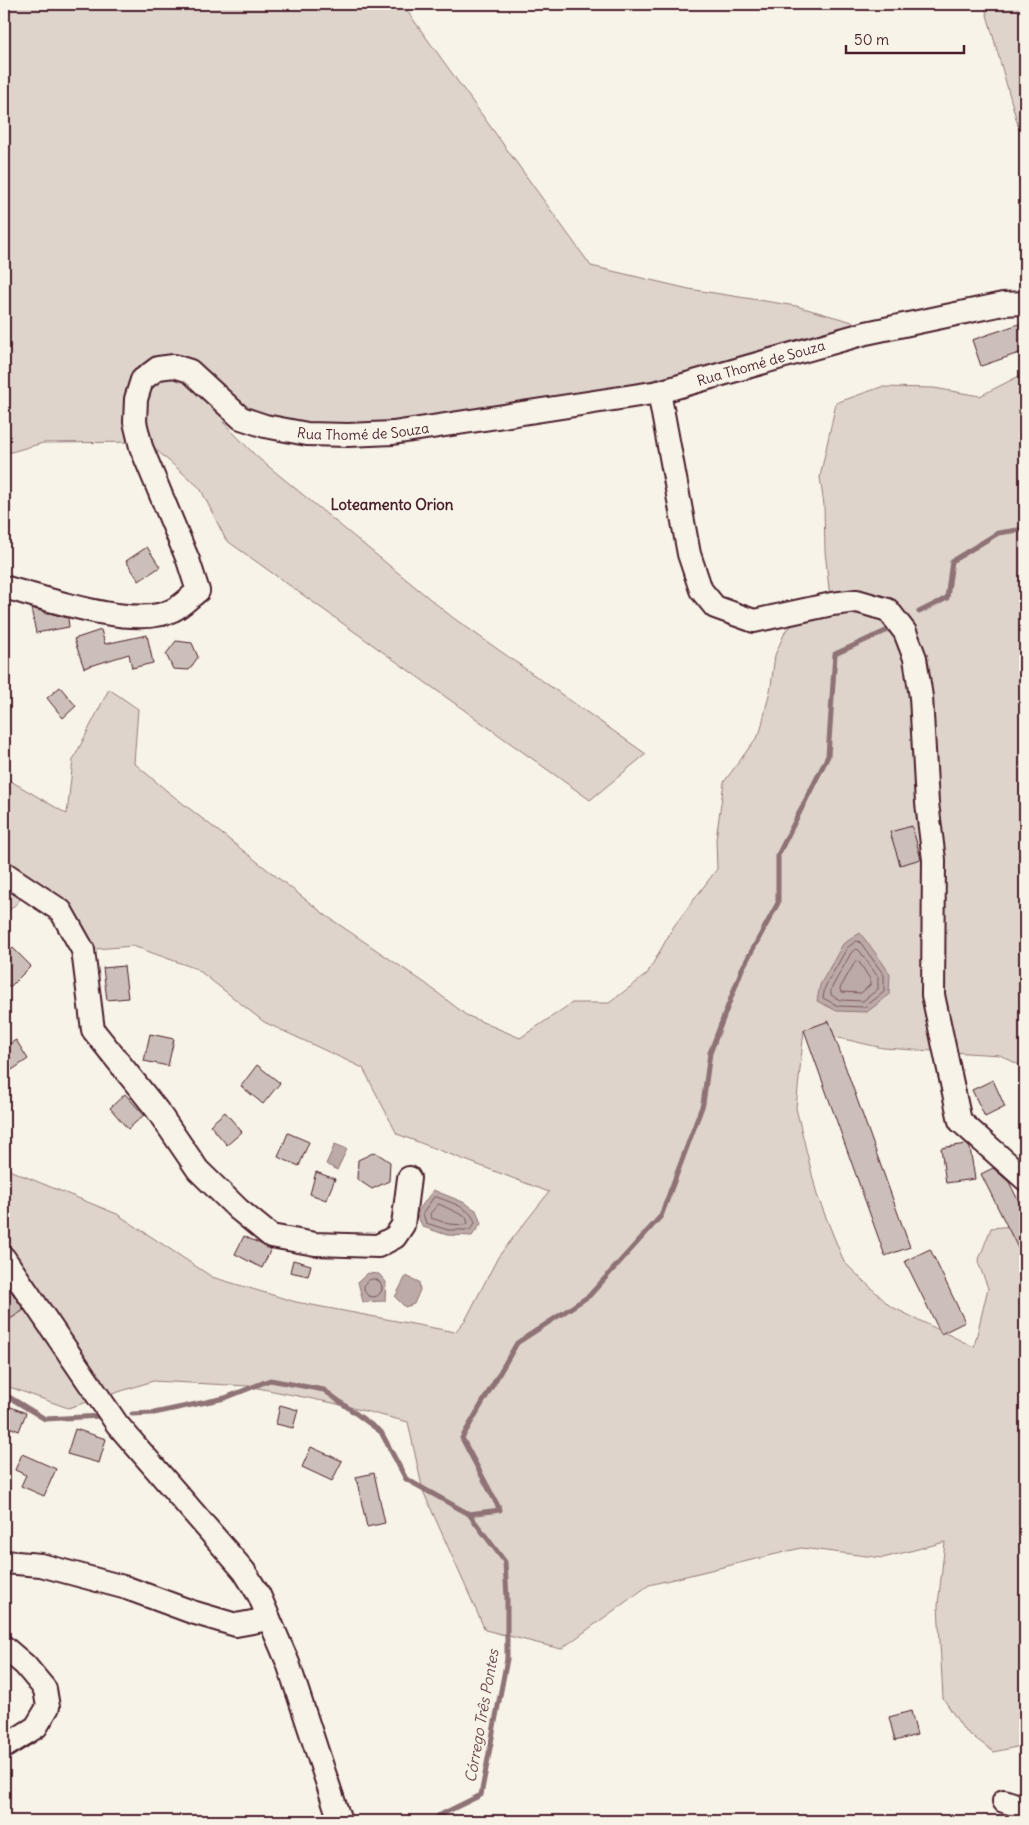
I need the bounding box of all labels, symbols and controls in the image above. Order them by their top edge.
scale bar [846,22,964,54]
text: 50 m [854,30,889,49]
street label: Rua Thomé de Souza [695,336,827,390]
street label: Rua Thomé de Souza [295,419,430,444]
district label: Loteamento Orion [331,495,454,514]
water label: Córrego Três Pontes [460,1647,503,1784]

